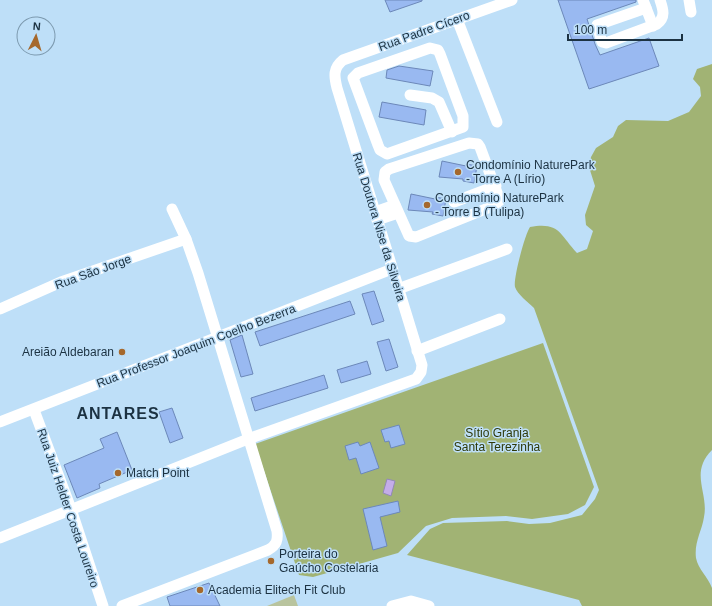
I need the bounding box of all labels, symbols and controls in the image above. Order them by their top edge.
street label: Rua Padre Cícero [376,8,472,54]
north arrow [16,16,56,56]
scale bar [568,16,682,42]
text: N [32,20,41,32]
text: 100 m [574,23,607,37]
street label: Rua Doutora Nise da Silveira [350,151,408,303]
place label: Condomínio NaturePark - Torre A (Lírio) [466,158,596,186]
marker: Condomínio NaturePark - Torre A (Lírio) [453,167,463,177]
place label: Condomínio NaturePark - Torre B (Tulipa) [435,191,565,219]
marker: Condomínio NaturePark - Torre B (Tulipa) [422,200,432,210]
street label: Rua São Jorge [53,252,133,292]
street label: Rua Professor Joaquim Coelho Bezerra [94,301,298,391]
place label: Areião Aldebaran [22,345,114,359]
marker: Areião Aldebaran [117,347,127,357]
district label: ANTARES [76,405,160,422]
park label: Sítio Granja Santa Terezinha [454,426,541,454]
street label: Rua Juiz Helder Costa Loureiro [34,427,102,590]
place label: Match Point [126,466,190,480]
marker: Match Point [113,468,123,478]
place label: Porteira do Gaúcho Costelaria [279,547,379,575]
marker: Porteira do Gaúcho Costelaria [266,556,276,566]
place label: Academia Elitech Fit Club [208,583,346,597]
marker: Academia Elitech Fit Club [195,585,205,595]

